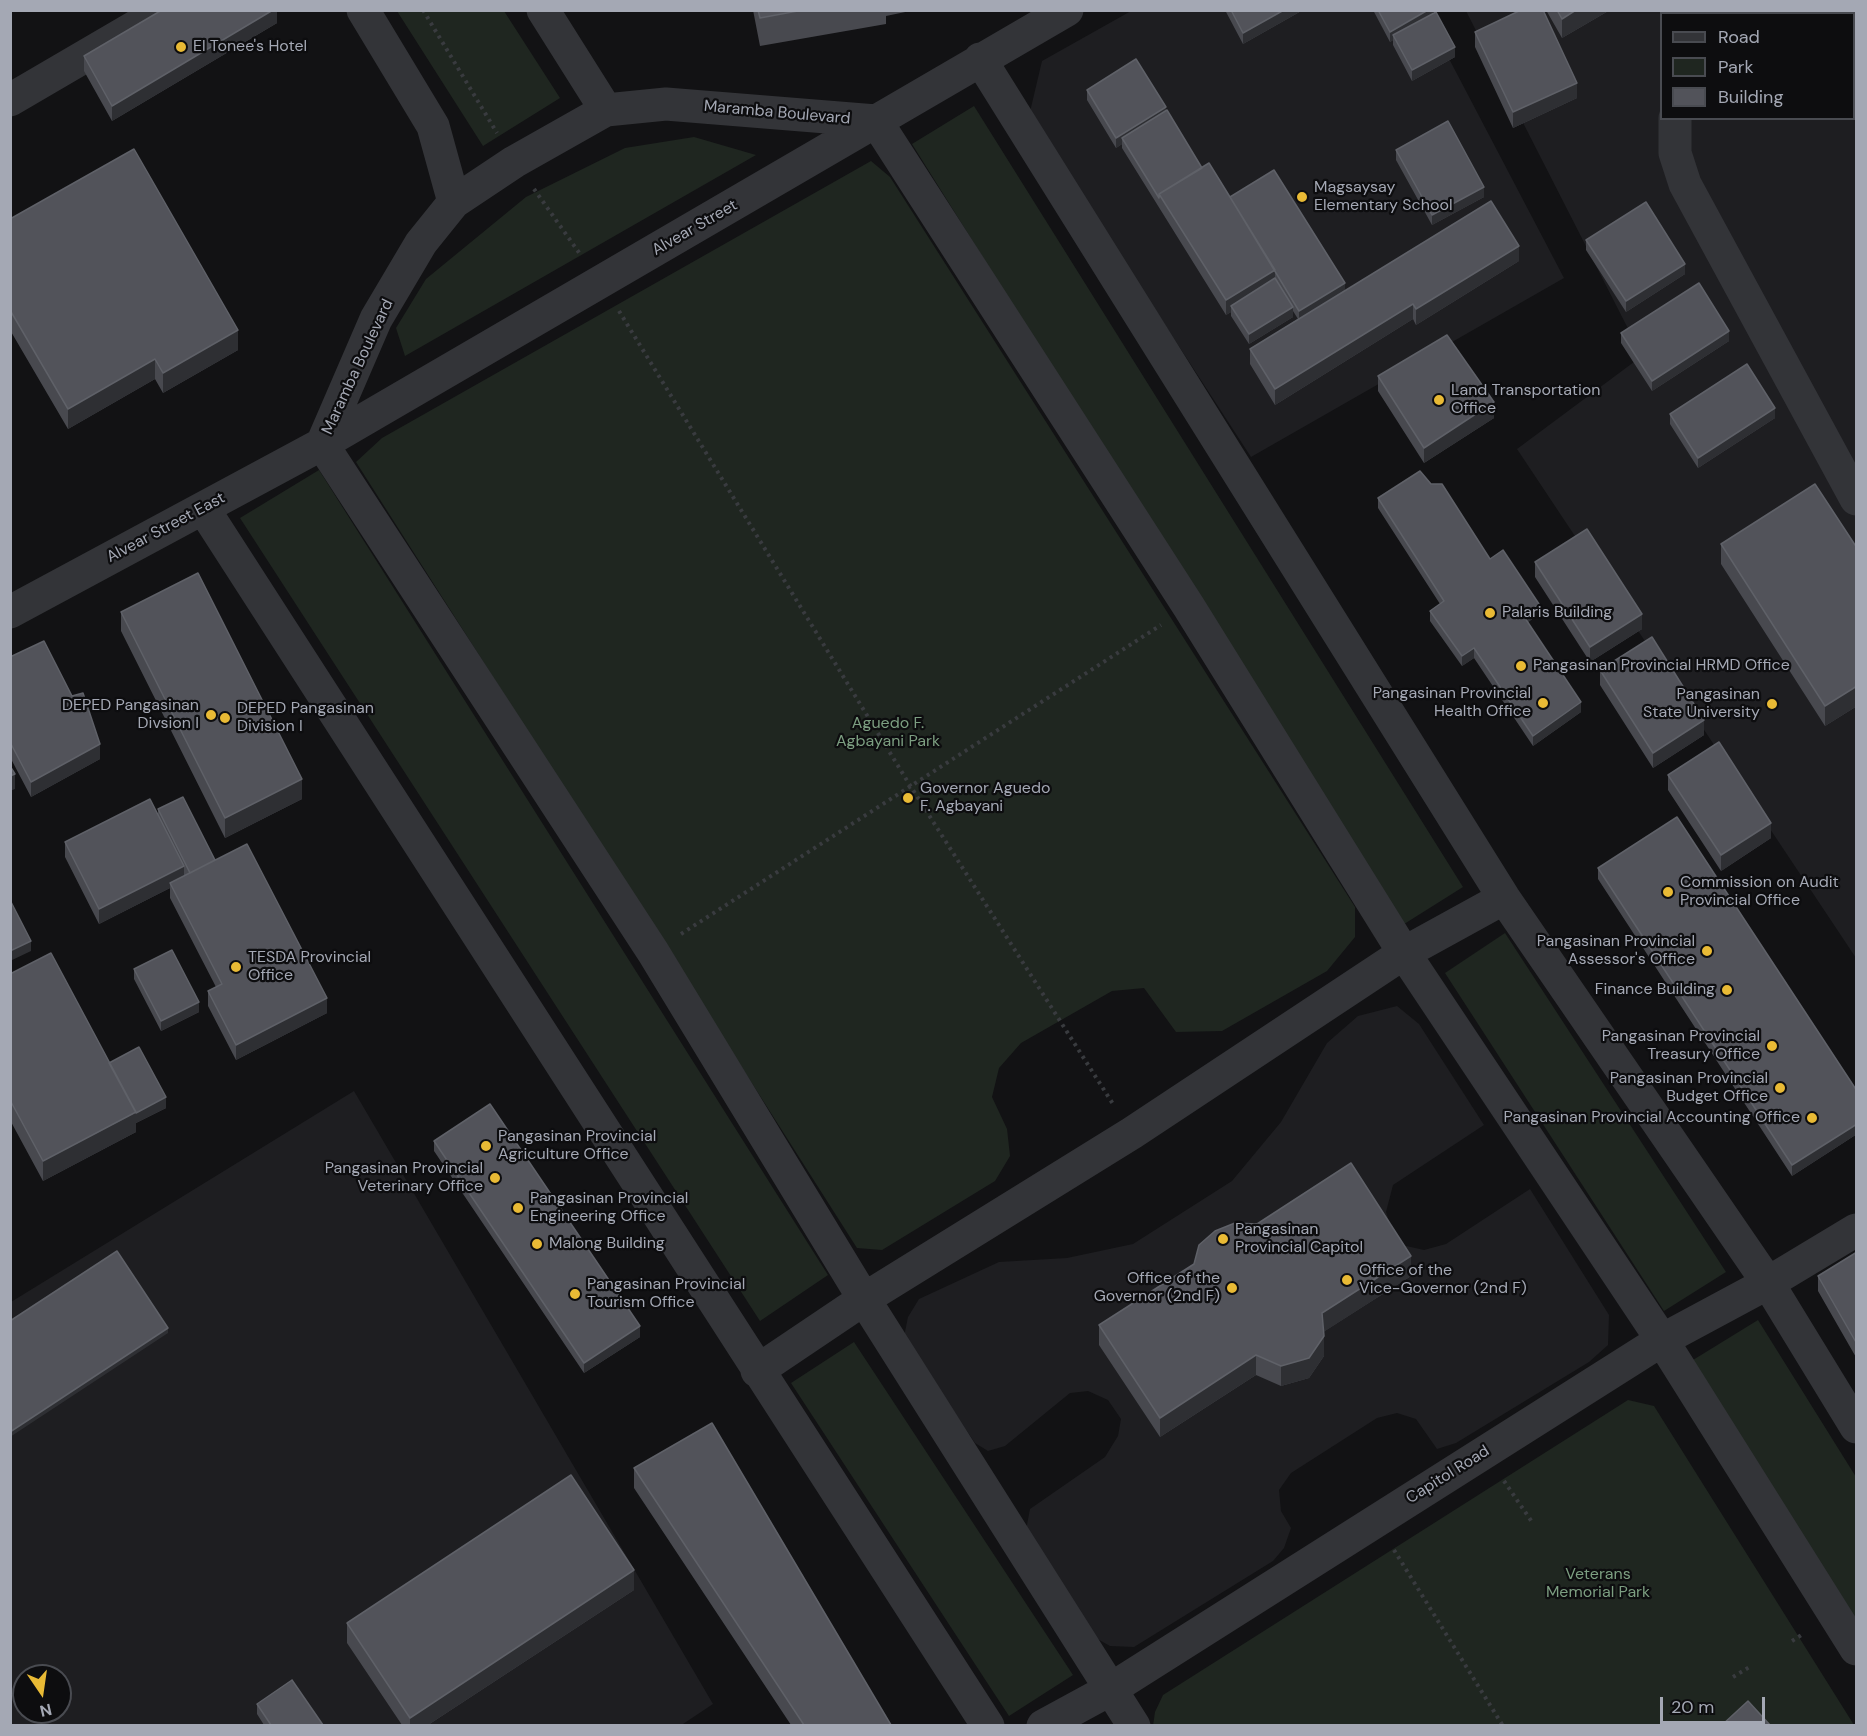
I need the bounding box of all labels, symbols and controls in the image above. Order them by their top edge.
legend [1660,12,1855,120]
text: Road [1718,25,1760,49]
place label: El Tonee's Hotel [193,37,307,57]
marker: El Tonee's Hotel [174,40,188,54]
text: Park [1718,55,1754,79]
text: Building [1718,85,1783,109]
street label: Maramba Boulevard [703,97,851,129]
place label: Magsaysay Elementary School [1314,178,1452,216]
marker: Magsaysay Elementary School [1295,190,1309,204]
street label: Alvear Street [649,196,741,260]
street label: Maramba Boulevard [318,296,398,438]
place label: Land Transportation Office [1451,381,1600,419]
marker: Land Transportation Office [1432,393,1446,407]
street label: Alvear Street East [103,489,229,567]
place label: Palaris Building [1502,603,1612,623]
marker: Palaris Building [1483,606,1497,620]
place label: Pangasinan Provincial HRMD Office [1533,656,1790,676]
marker: Pangasinan Provincial HRMD Office [1514,659,1528,673]
place label: Pangasinan Provincial Health Office [1373,684,1531,722]
place label: Pangasinan State University [1643,685,1760,723]
place label: DEPED Pangasinan Divsion I [62,696,199,734]
marker: Pangasinan Provincial Health Office [1536,696,1550,710]
marker: Pangasinan State University [1765,697,1779,711]
place label: DEPED Pangasinan Division I [237,699,374,737]
marker: DEPED Pangasinan Divsion I [204,708,218,722]
marker: DEPED Pangasinan Division I [218,711,232,725]
park label: Aguedo F. Agbayani Park [836,714,940,752]
place label: Governor Aguedo F. Agbayani [920,779,1050,817]
marker: Governor Aguedo F. Agbayani [901,791,915,805]
place label: Commission on Audit Provincial Office [1680,873,1839,911]
marker: Commission on Audit Provincial Office [1661,885,1675,899]
place label: Pangasinan Provincial Assessor's Office [1537,932,1695,970]
marker: Pangasinan Provincial Assessor's Office [1700,944,1714,958]
place label: TESDA Provincial Office [248,948,371,986]
marker: TESDA Provincial Office [229,960,243,974]
place label: Finance Building [1595,980,1715,1000]
marker: Finance Building [1720,983,1734,997]
place label: Pangasinan Provincial Treasury Office [1602,1027,1760,1065]
marker: Pangasinan Provincial Treasury Office [1765,1039,1779,1053]
place label: Pangasinan Provincial Budget Office [1610,1069,1768,1107]
marker: Pangasinan Provincial Budget Office [1773,1081,1787,1095]
place label: Pangasinan Provincial Accounting Office [1504,1108,1800,1128]
marker: Pangasinan Provincial Accounting Office [1805,1111,1819,1125]
place label: Pangasinan Provincial Agriculture Office [498,1127,656,1165]
marker: Pangasinan Provincial Agriculture Office [479,1139,493,1153]
place label: Pangasinan Provincial Veterinary Office [325,1159,483,1197]
marker: Pangasinan Provincial Veterinary Office [488,1171,502,1185]
place label: Pangasinan Provincial Engineering Office [530,1189,688,1227]
marker: Pangasinan Provincial Engineering Office [511,1201,525,1215]
place label: Pangasinan Provincial Capitol [1235,1220,1363,1258]
marker: Pangasinan Provincial Capitol [1216,1232,1230,1246]
place label: Malong Building [549,1234,665,1254]
marker: Malong Building [530,1237,544,1251]
place label: Office of the Vice-Governor (2nd F) [1359,1261,1527,1299]
place label: Office of the Governor (2nd F) [1094,1269,1220,1307]
marker: Office of the Vice-Governor (2nd F) [1340,1273,1354,1287]
place label: Pangasinan Provincial Tourism Office [587,1275,745,1313]
marker: Office of the Governor (2nd F) [1225,1281,1239,1295]
marker: Pangasinan Provincial Tourism Office [568,1287,582,1301]
street label: Capitol Road [1403,1442,1493,1508]
park label: Veterans Memorial Park [1546,1565,1650,1603]
north arrow [12,1664,72,1724]
scale bar [1663,1685,1768,1723]
text: 20 m [1671,1695,1714,1719]
text: N [38,1699,54,1722]

